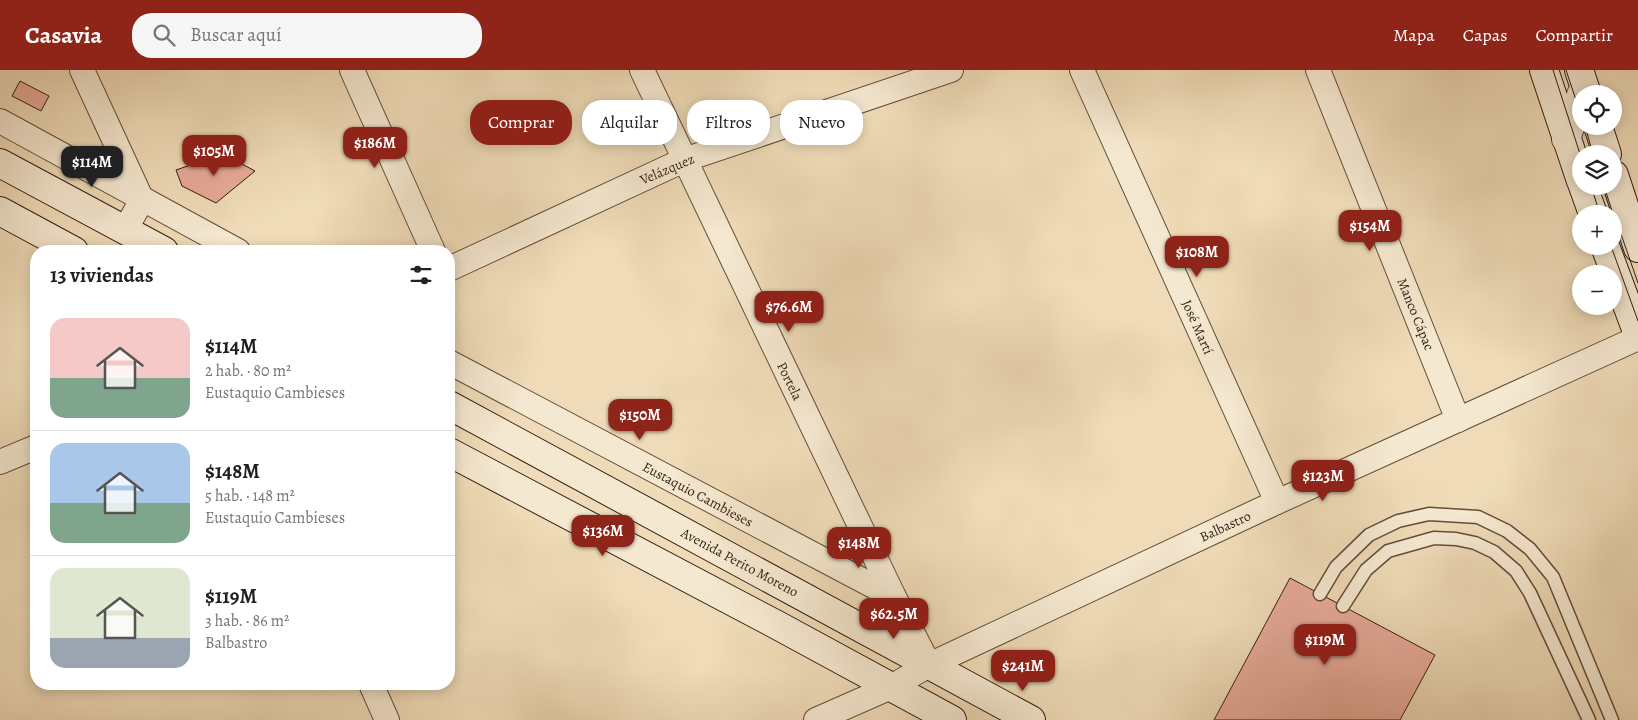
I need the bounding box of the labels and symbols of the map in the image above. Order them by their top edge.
pin: $186M [340,126,410,169]
pin: $105M [179,134,249,177]
pin: $114M [57,146,127,188]
street label: Velázquez [636,149,697,190]
pin: $154M [1335,210,1405,252]
pin: $108M [1162,236,1232,278]
street label: Manco Cápac [1392,275,1439,353]
pin: $76.6M [748,290,830,333]
street label: José Martí [1177,297,1218,358]
street label: Portela [772,359,807,404]
pin: $150M [605,398,675,441]
street label: Eustaquio Cambieses [639,457,756,532]
pin: $123M [1288,460,1358,502]
street label: Balbastro [1197,506,1254,547]
pin: $136M [568,514,638,557]
street label: Avenida Perito Moreno [677,523,802,601]
pin: $148M [824,526,894,569]
pin: $62.5M [853,598,935,640]
pin: $119M [1290,624,1360,666]
pin: $241M [988,650,1058,692]

